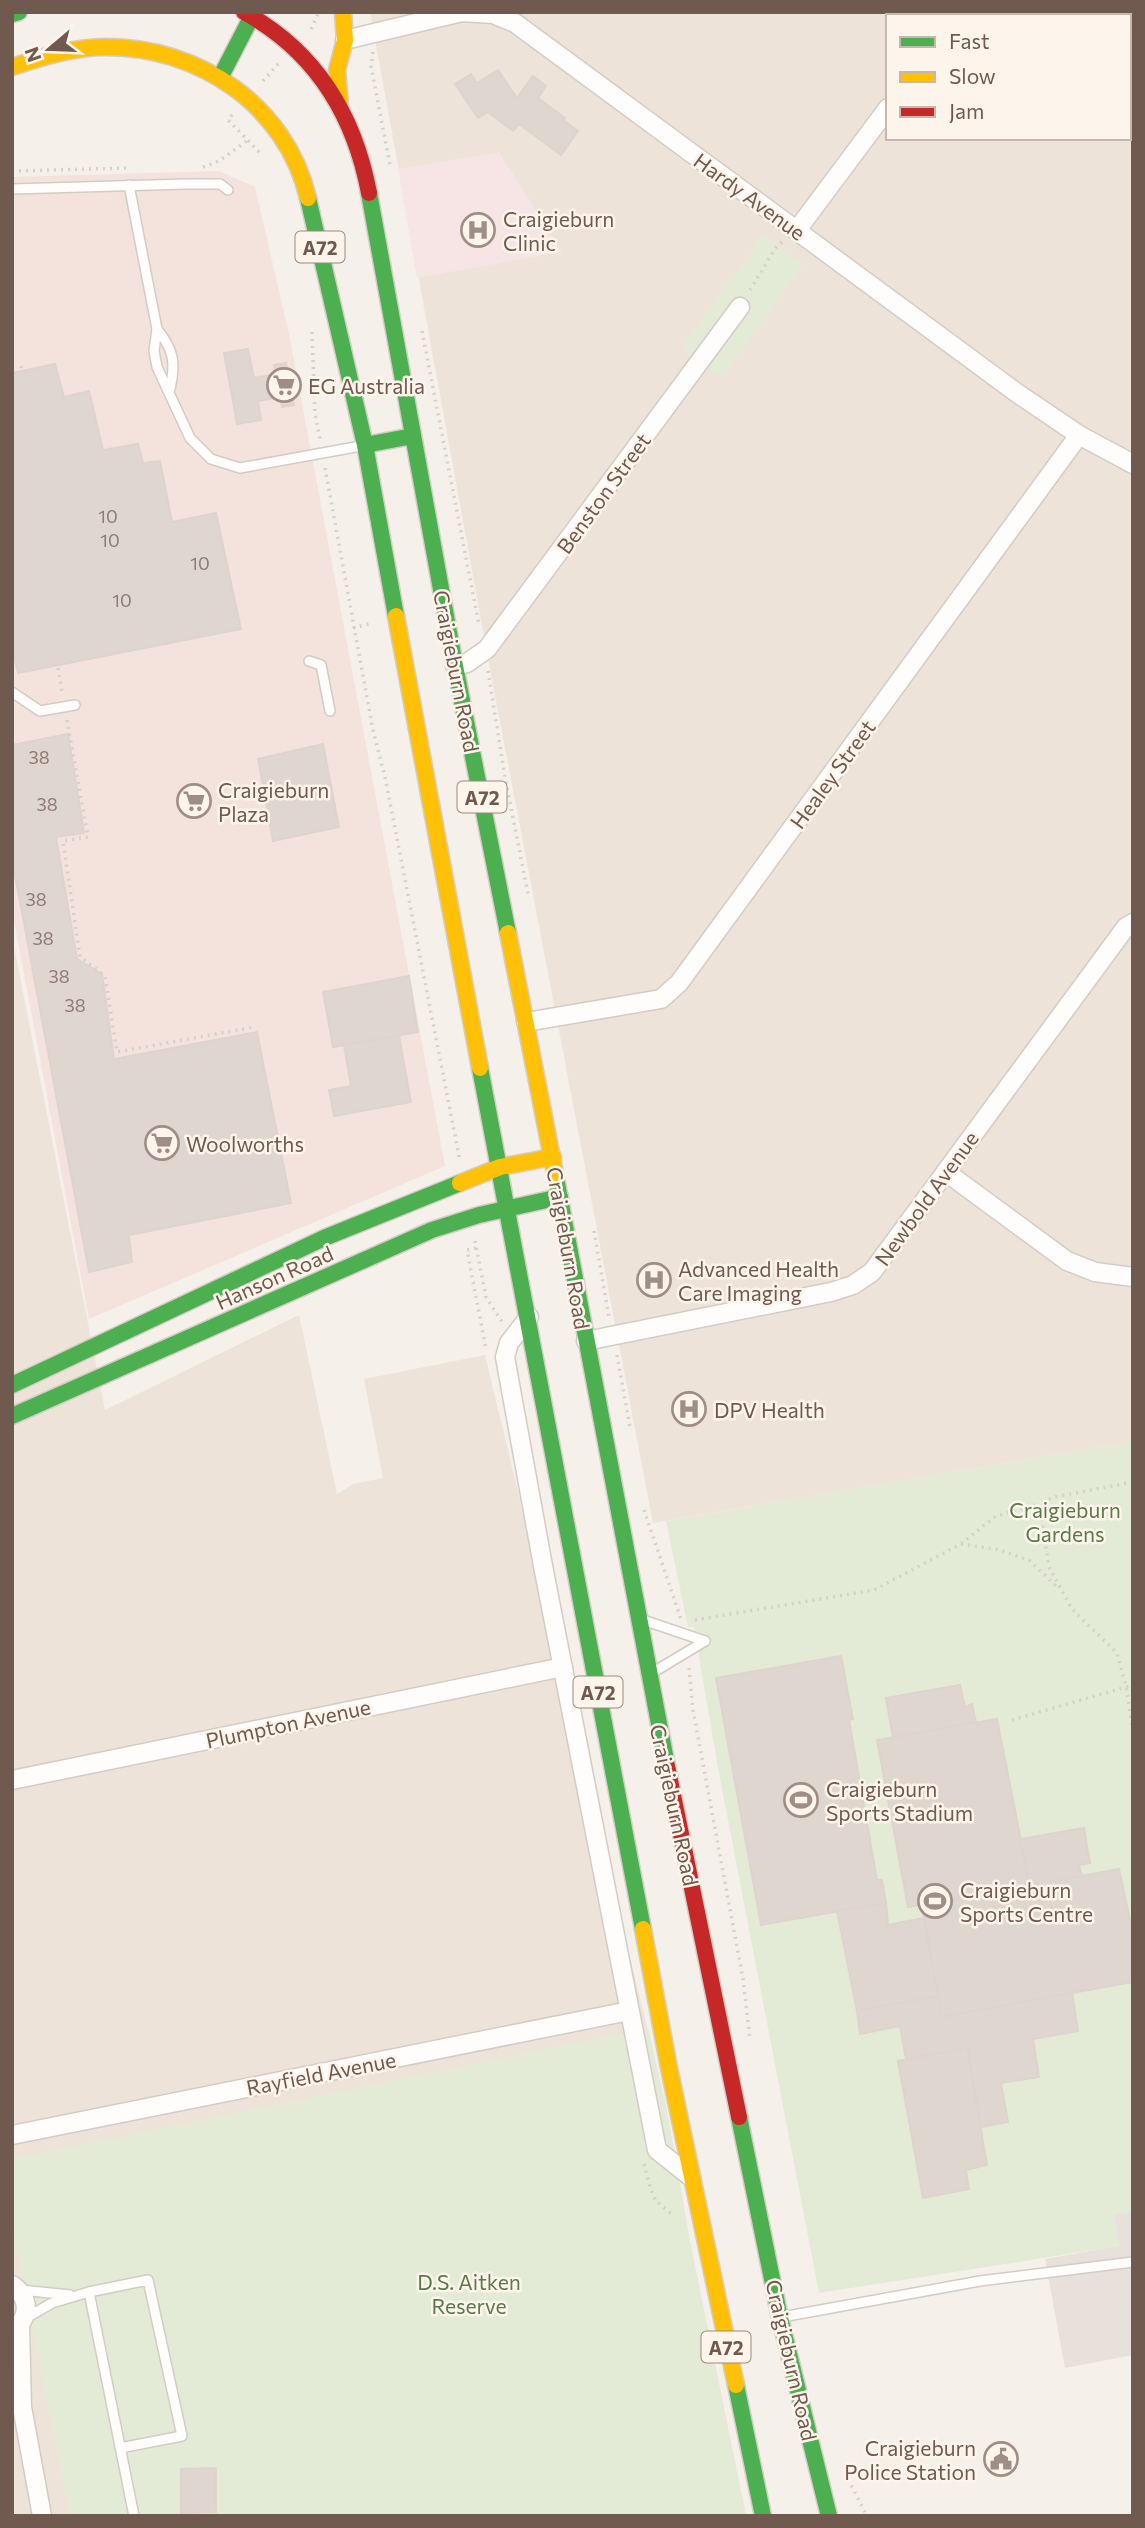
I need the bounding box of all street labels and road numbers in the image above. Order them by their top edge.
street label: Hardy Avenue [689,147,811,245]
road number: A72 [296,232,344,262]
street label: Benston Street [551,428,655,558]
street label: Craigieburn Road [429,588,485,754]
street label: Healey Street [784,715,880,833]
road number: A72 [458,782,506,812]
street label: Newbold Avenue [869,1126,983,1270]
street label: Craigieburn Road [542,1165,596,1331]
street label: Hanson Road [211,1240,337,1314]
road number: A72 [574,1676,622,1708]
street label: Plumpton Avenue [203,1693,373,1753]
street label: Craigieburn Road [646,1722,704,1888]
street label: Rayfield Avenue [244,2046,398,2100]
street label: Craigieburn Road [761,2277,823,2443]
road number: A72 [702,2332,750,2362]

